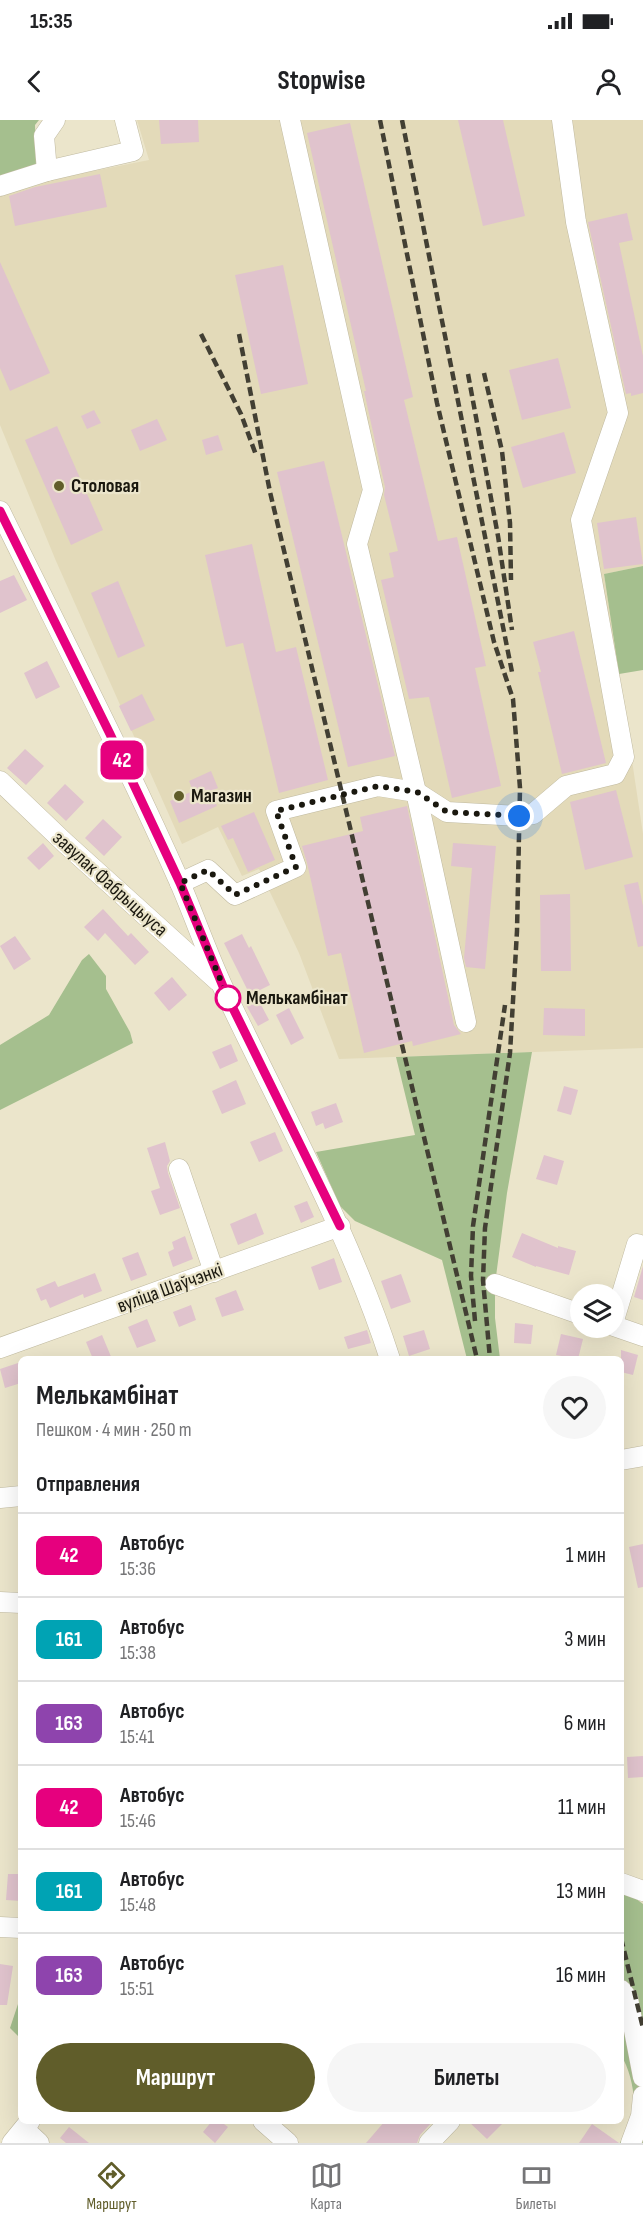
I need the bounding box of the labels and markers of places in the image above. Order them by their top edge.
place label: Столовая [71,474,139,498]
marker: Столовая [52,479,66,493]
place label: Магазин [191,784,252,808]
marker: Магазин [172,789,186,803]
marker: Мелькамбінат [215,985,241,1011]
place label: Мелькамбінат [246,986,348,1010]

